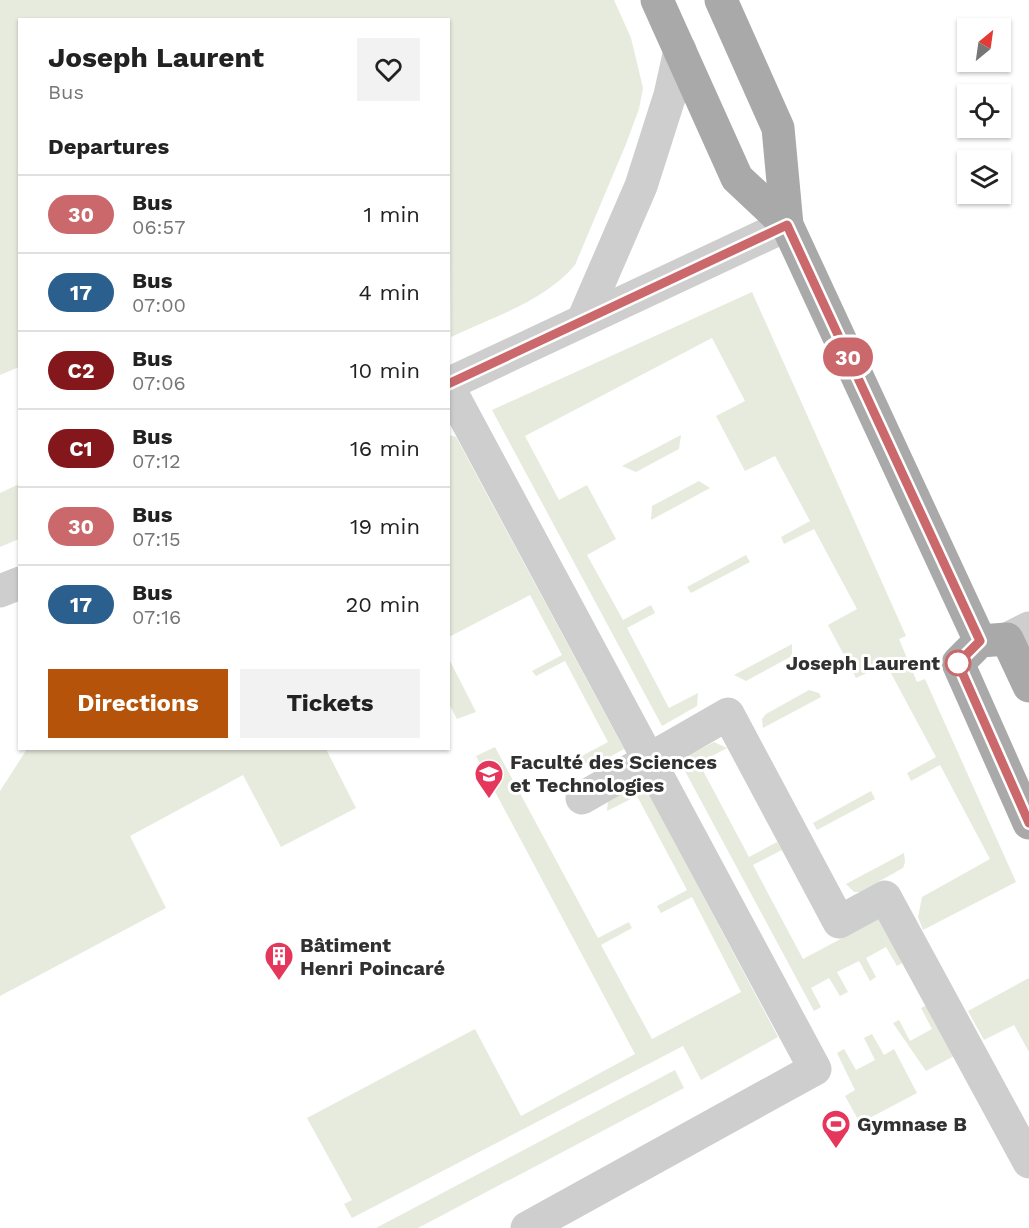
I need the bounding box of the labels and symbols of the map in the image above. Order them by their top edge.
north arrow [957,18,1011,72]
line badge: 30 [821,338,875,376]
marker: Joseph Laurent [945,650,971,676]
place label: Joseph Laurent [786,651,940,675]
place label: Faculté des Sciences et Technologies [510,750,717,797]
school or university icon: Faculté des Sciences et Technologies [473,758,505,800]
place label: Bâtiment Henri Poincaré [300,933,445,980]
building icon: Bâtiment Henri Poincaré [263,940,295,982]
sports icon: Gymnase B [820,1108,852,1150]
place label: Gymnase B [857,1112,967,1136]

